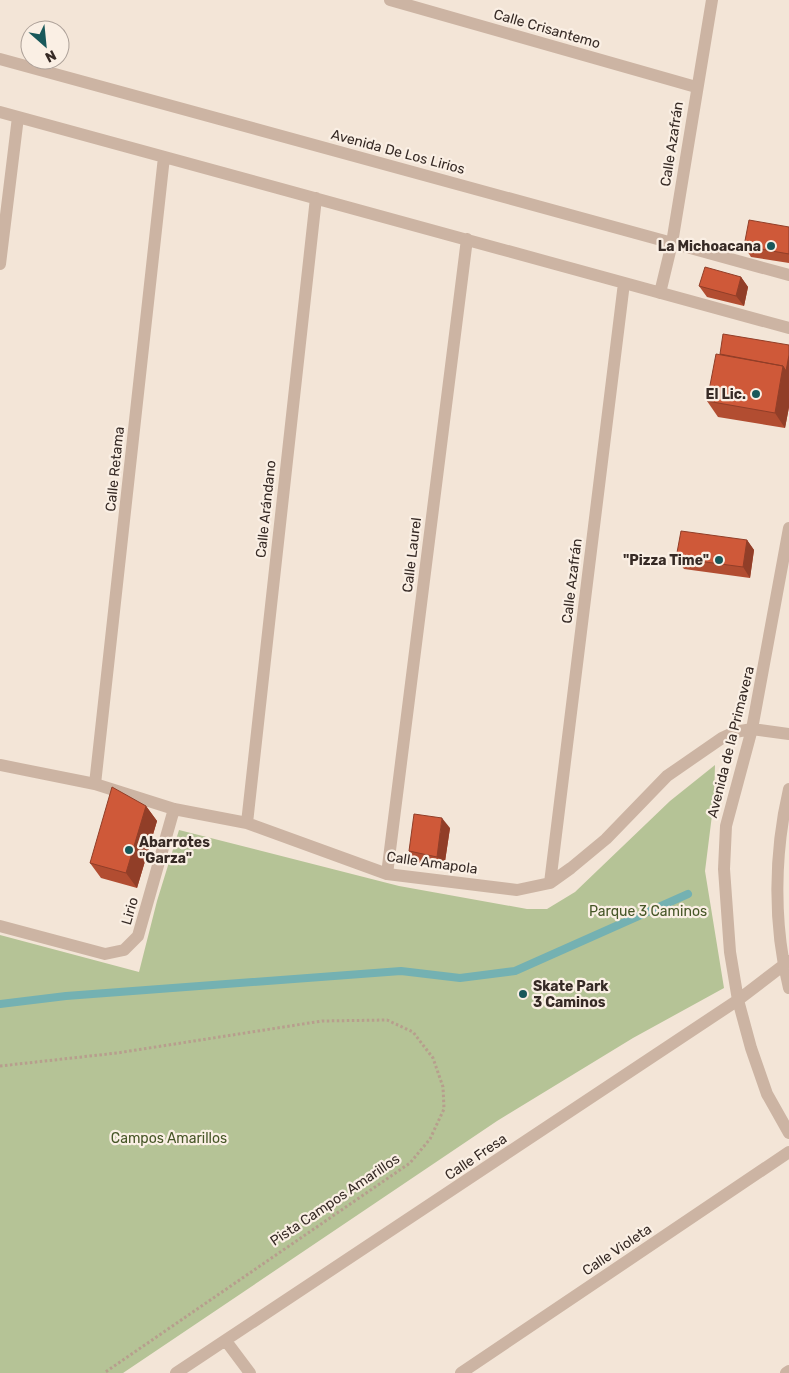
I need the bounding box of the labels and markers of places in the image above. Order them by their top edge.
place label: La Michoacana [658,238,761,255]
marker: La Michoacana [765,240,777,252]
place label: El Lic. [705,386,746,403]
marker: El Lic. [750,388,762,400]
place label: "Pizza Time" [623,552,709,569]
marker: "Pizza Time" [713,554,725,566]
place label: Abarrotes "Garza" [139,834,210,867]
marker: Abarrotes "Garza" [123,844,135,856]
place label: Skate Park 3 Caminos [533,978,609,1011]
marker: Skate Park 3 Caminos [517,988,529,1000]

